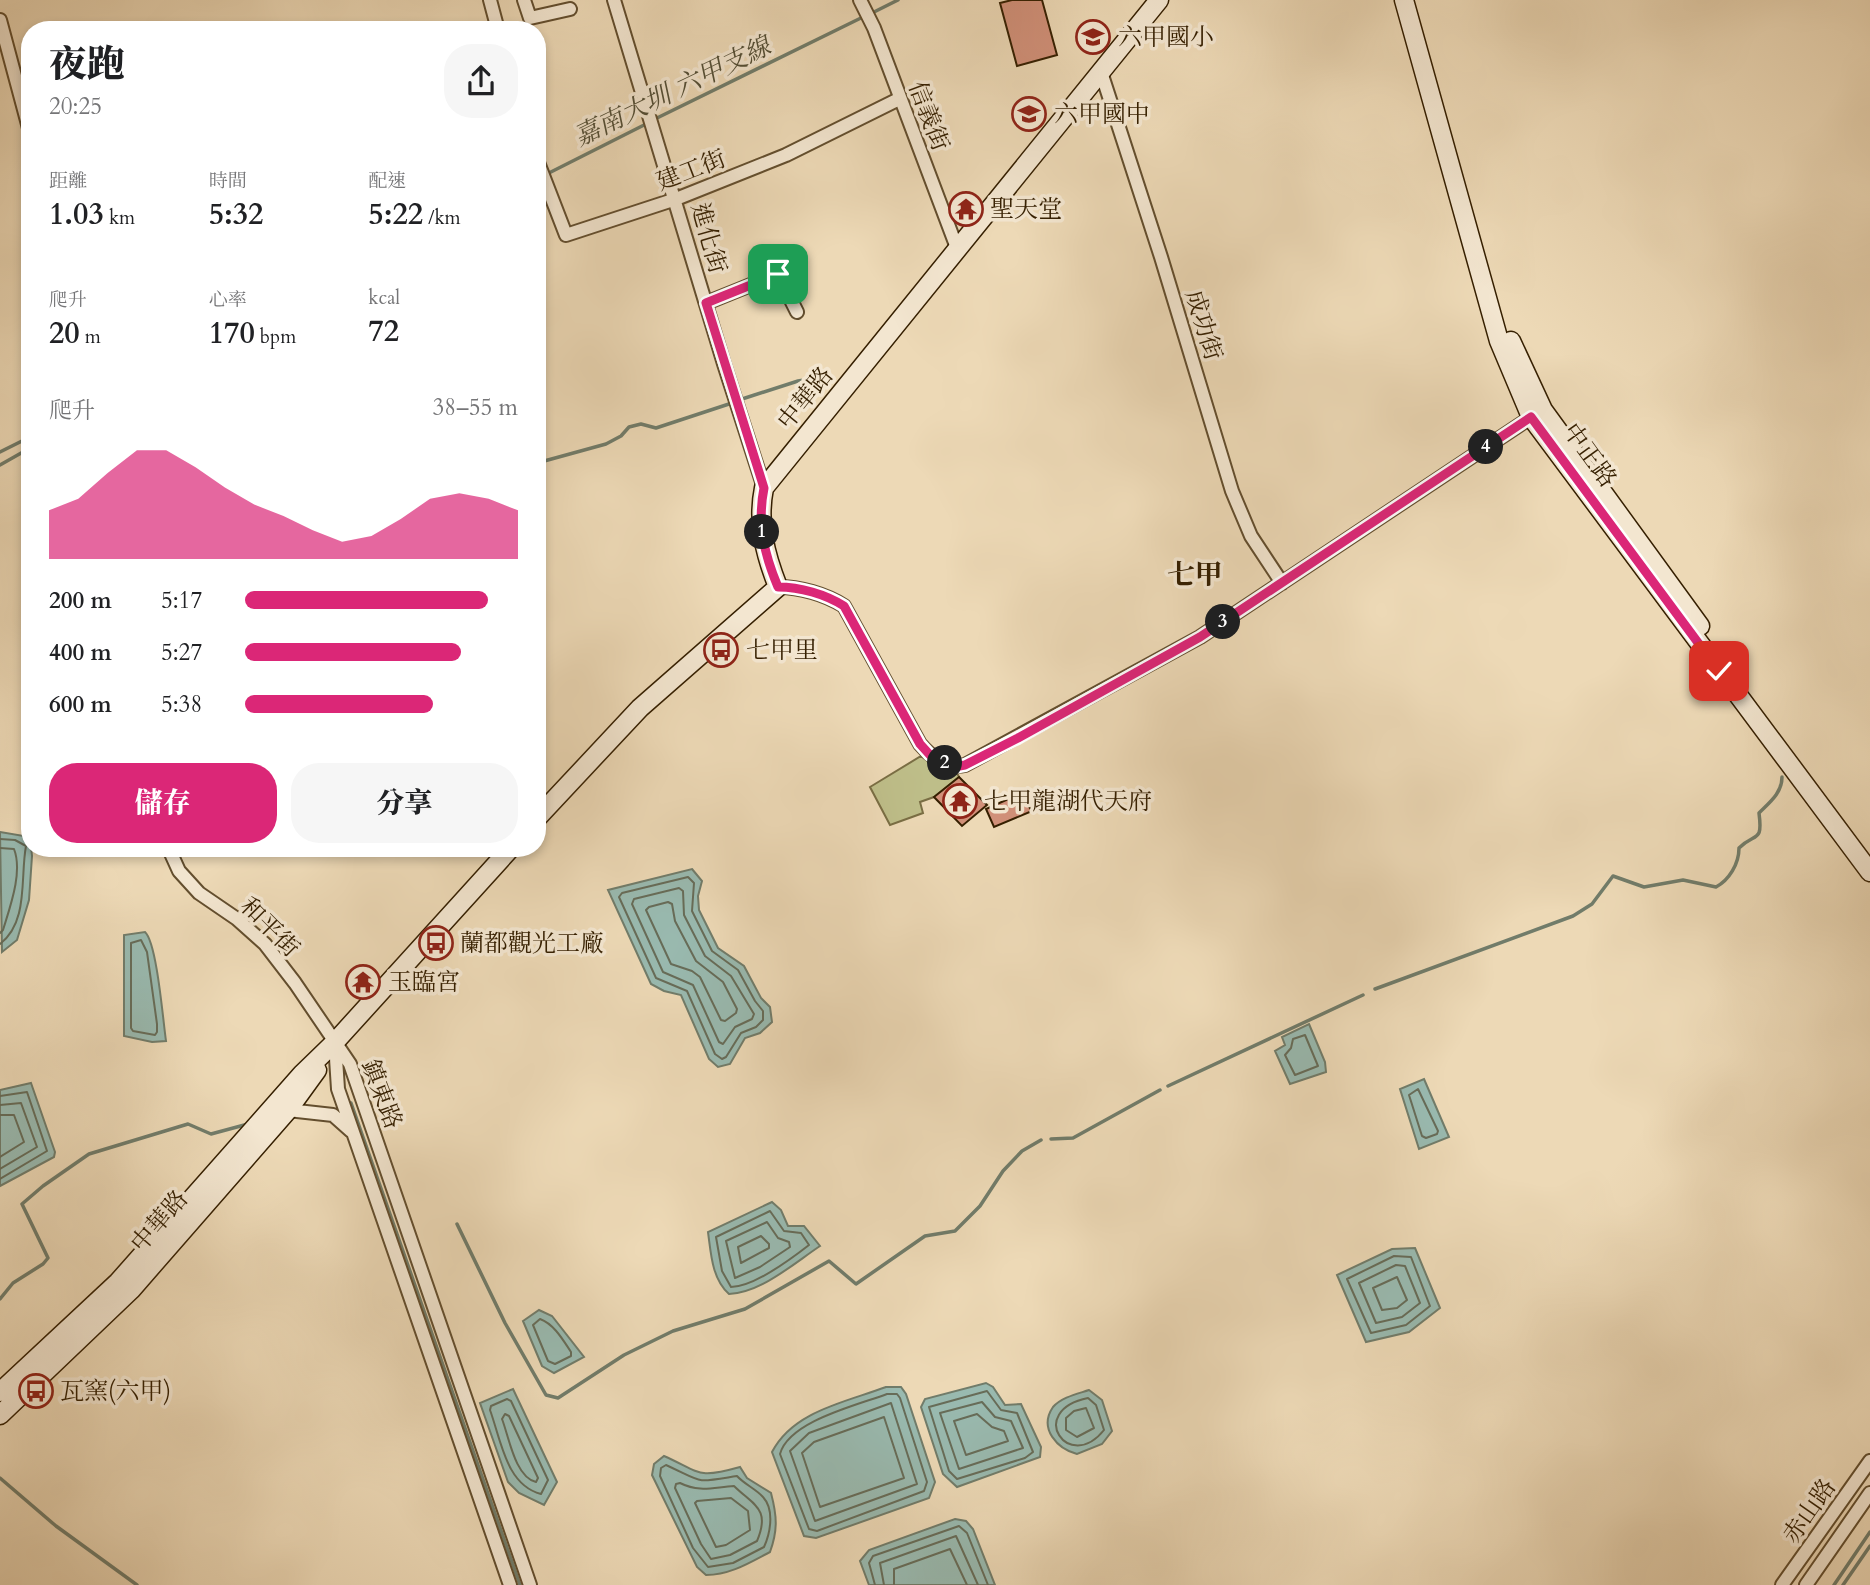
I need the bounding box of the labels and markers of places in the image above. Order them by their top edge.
school or university icon: 六甲國小 [1074,18,1112,56]
place label: 六甲國小 [1118,21,1214,54]
school or university icon: 六甲國中 [1010,95,1048,133]
place label: 六甲國中 [1054,98,1150,131]
temple icon: 聖天堂 [947,190,985,228]
place label: 聖天堂 [990,193,1062,226]
pin [748,244,808,304]
pin: 4 [1468,430,1504,464]
pin: 1 [744,514,780,550]
pin: 3 [1206,604,1240,640]
bus stop icon: 七甲里 [702,631,740,669]
place label: 七甲里 [746,634,818,667]
pin [1689,641,1749,701]
pin: 2 [928,746,962,780]
temple icon: 七甲龍湖代天府 [941,782,979,820]
place label: 七甲龍湖代天府 [984,785,1152,818]
bus stop icon: 蘭都觀光工廠 [417,924,455,962]
place label: 蘭都觀光工廠 [460,927,604,960]
temple icon: 玉臨宮 [344,963,382,1001]
place label: 玉臨宮 [388,966,460,999]
bus stop icon: 瓦窯(六甲) [17,1372,55,1410]
place label: 瓦窯(六甲) [60,1375,171,1408]

